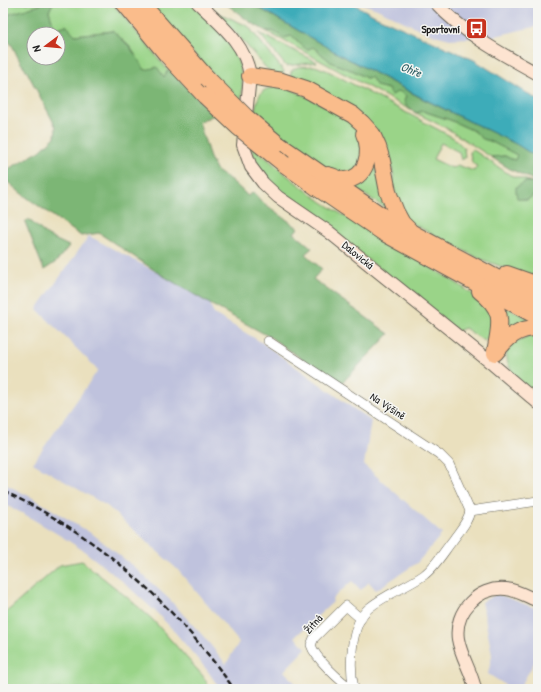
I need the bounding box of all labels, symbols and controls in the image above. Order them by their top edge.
bus stop icon: Sportovní [463,16,489,42]
place label: Sportovní [422,22,461,37]
north arrow [26,26,66,66]
text: N [29,44,44,54]
water label: Ohře [398,58,425,82]
street label: Dalovická [339,238,377,272]
street label: Na Výšině [368,389,409,423]
street label: Žitná [301,611,326,637]

